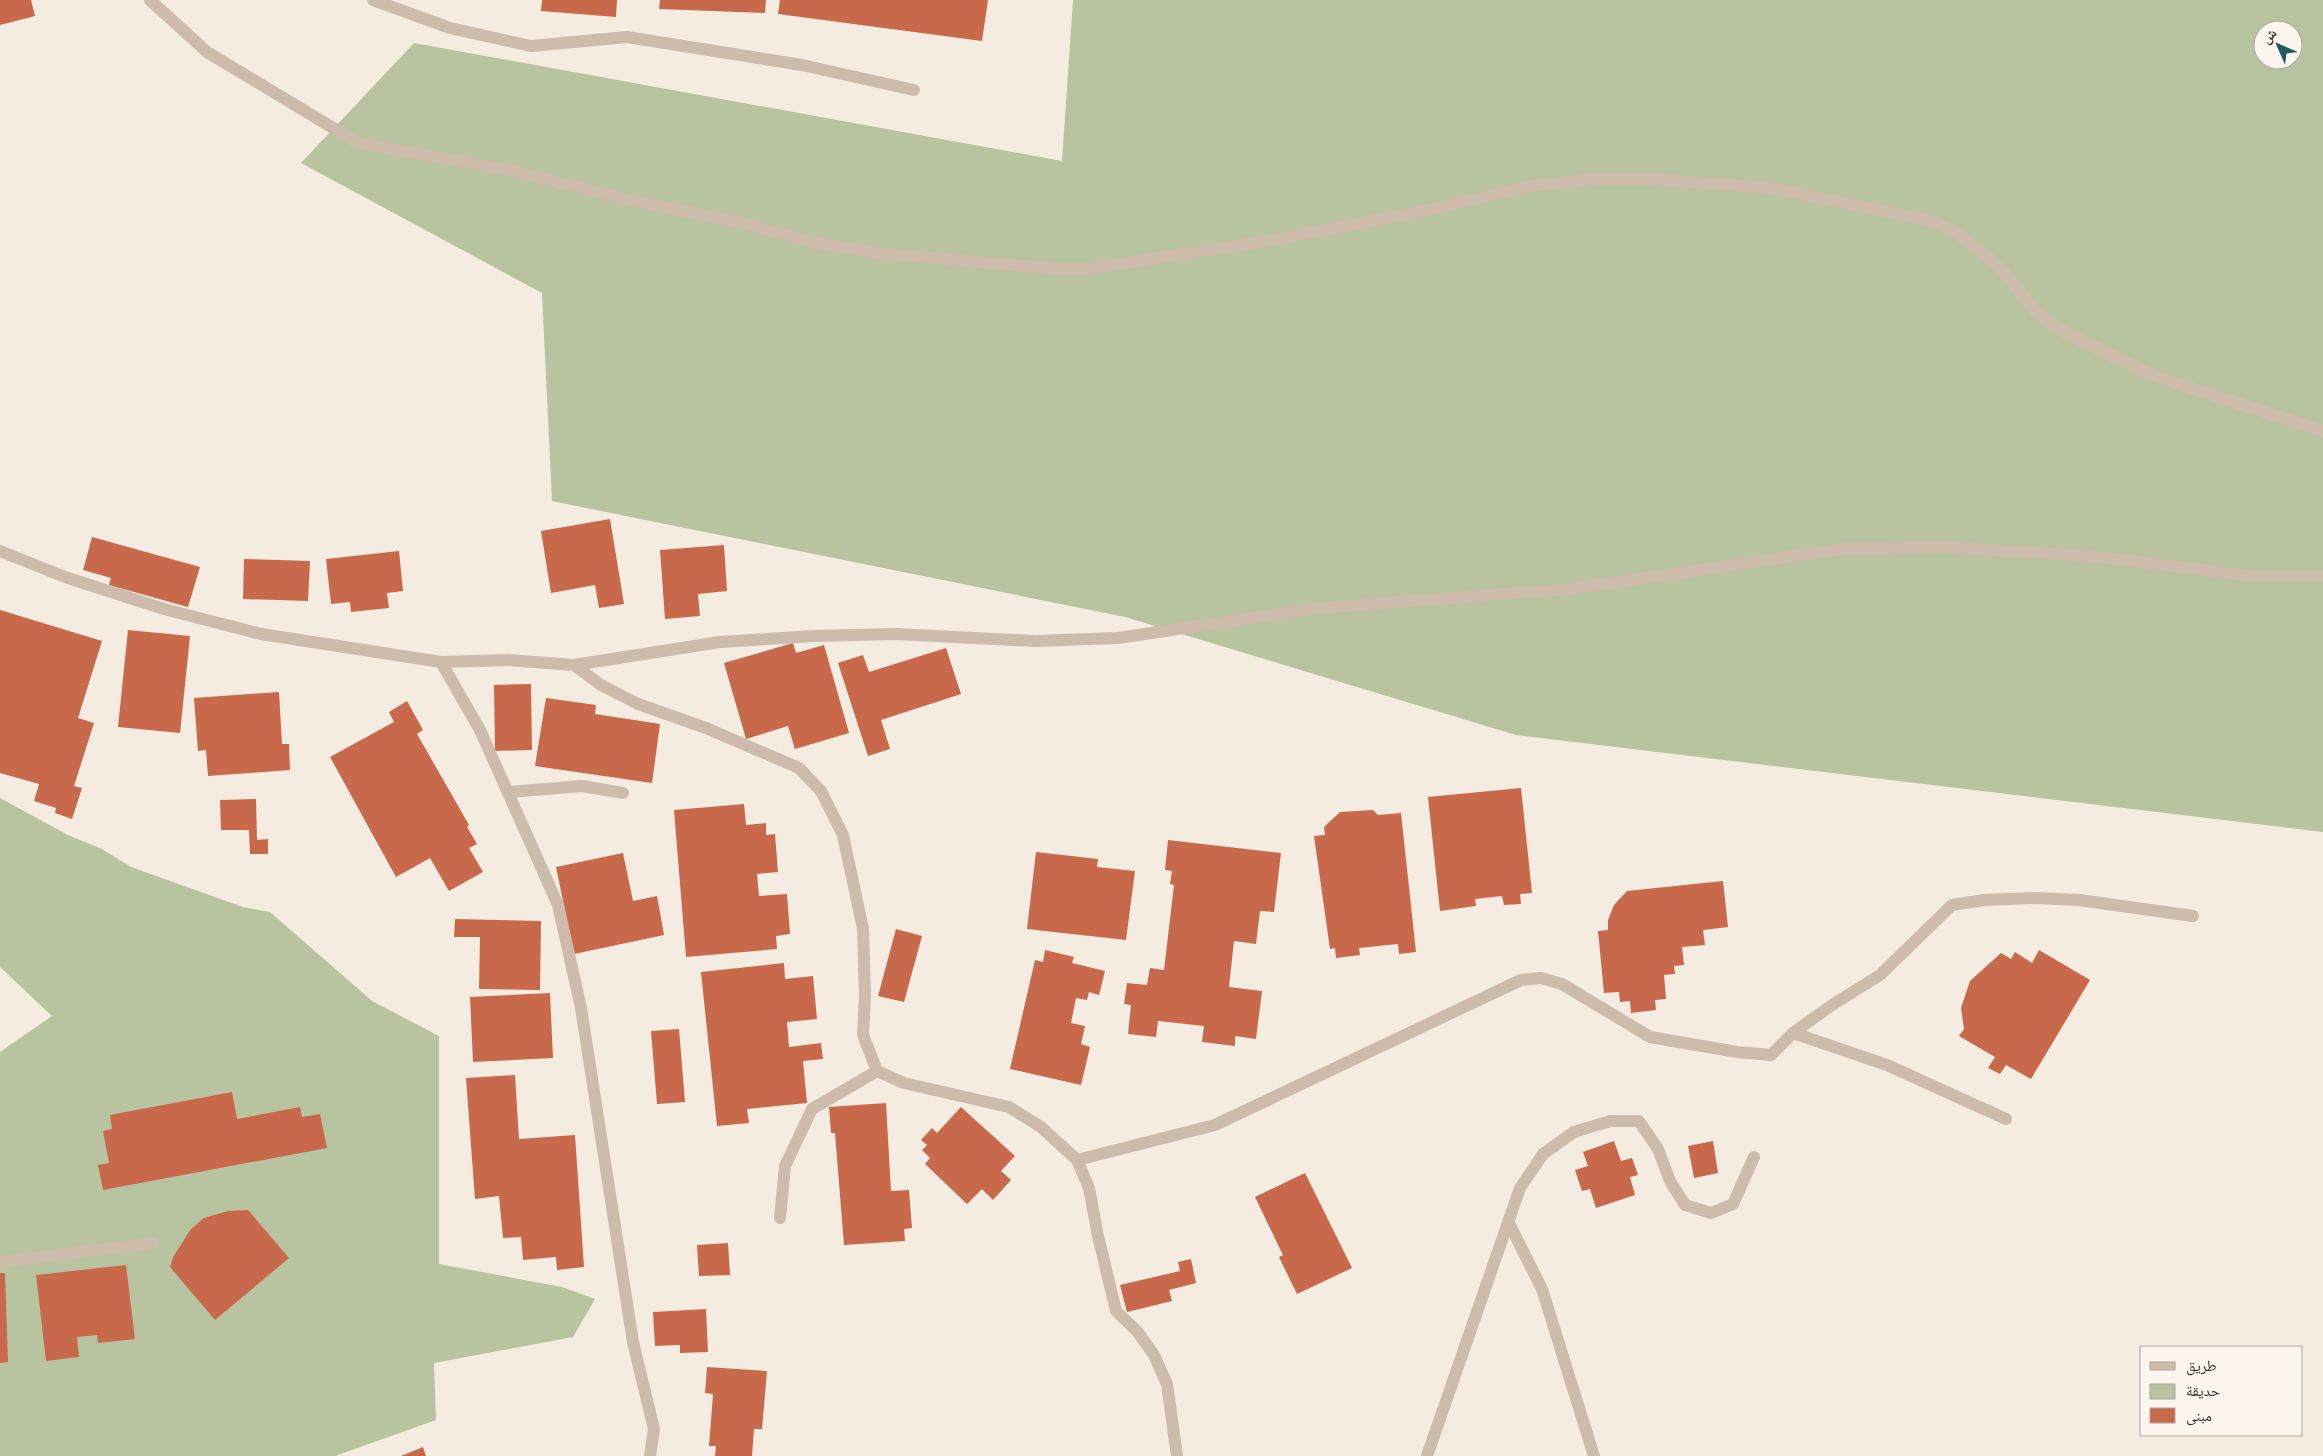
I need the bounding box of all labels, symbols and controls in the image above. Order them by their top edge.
north arrow [2253,20,2303,70]
text: ش [2257,24,2281,47]
legend [2140,1346,2303,1436]
text: طريق [2186,1356,2217,1376]
text: حديقة [2186,1381,2221,1400]
text: مبنى [2186,1406,2212,1426]

